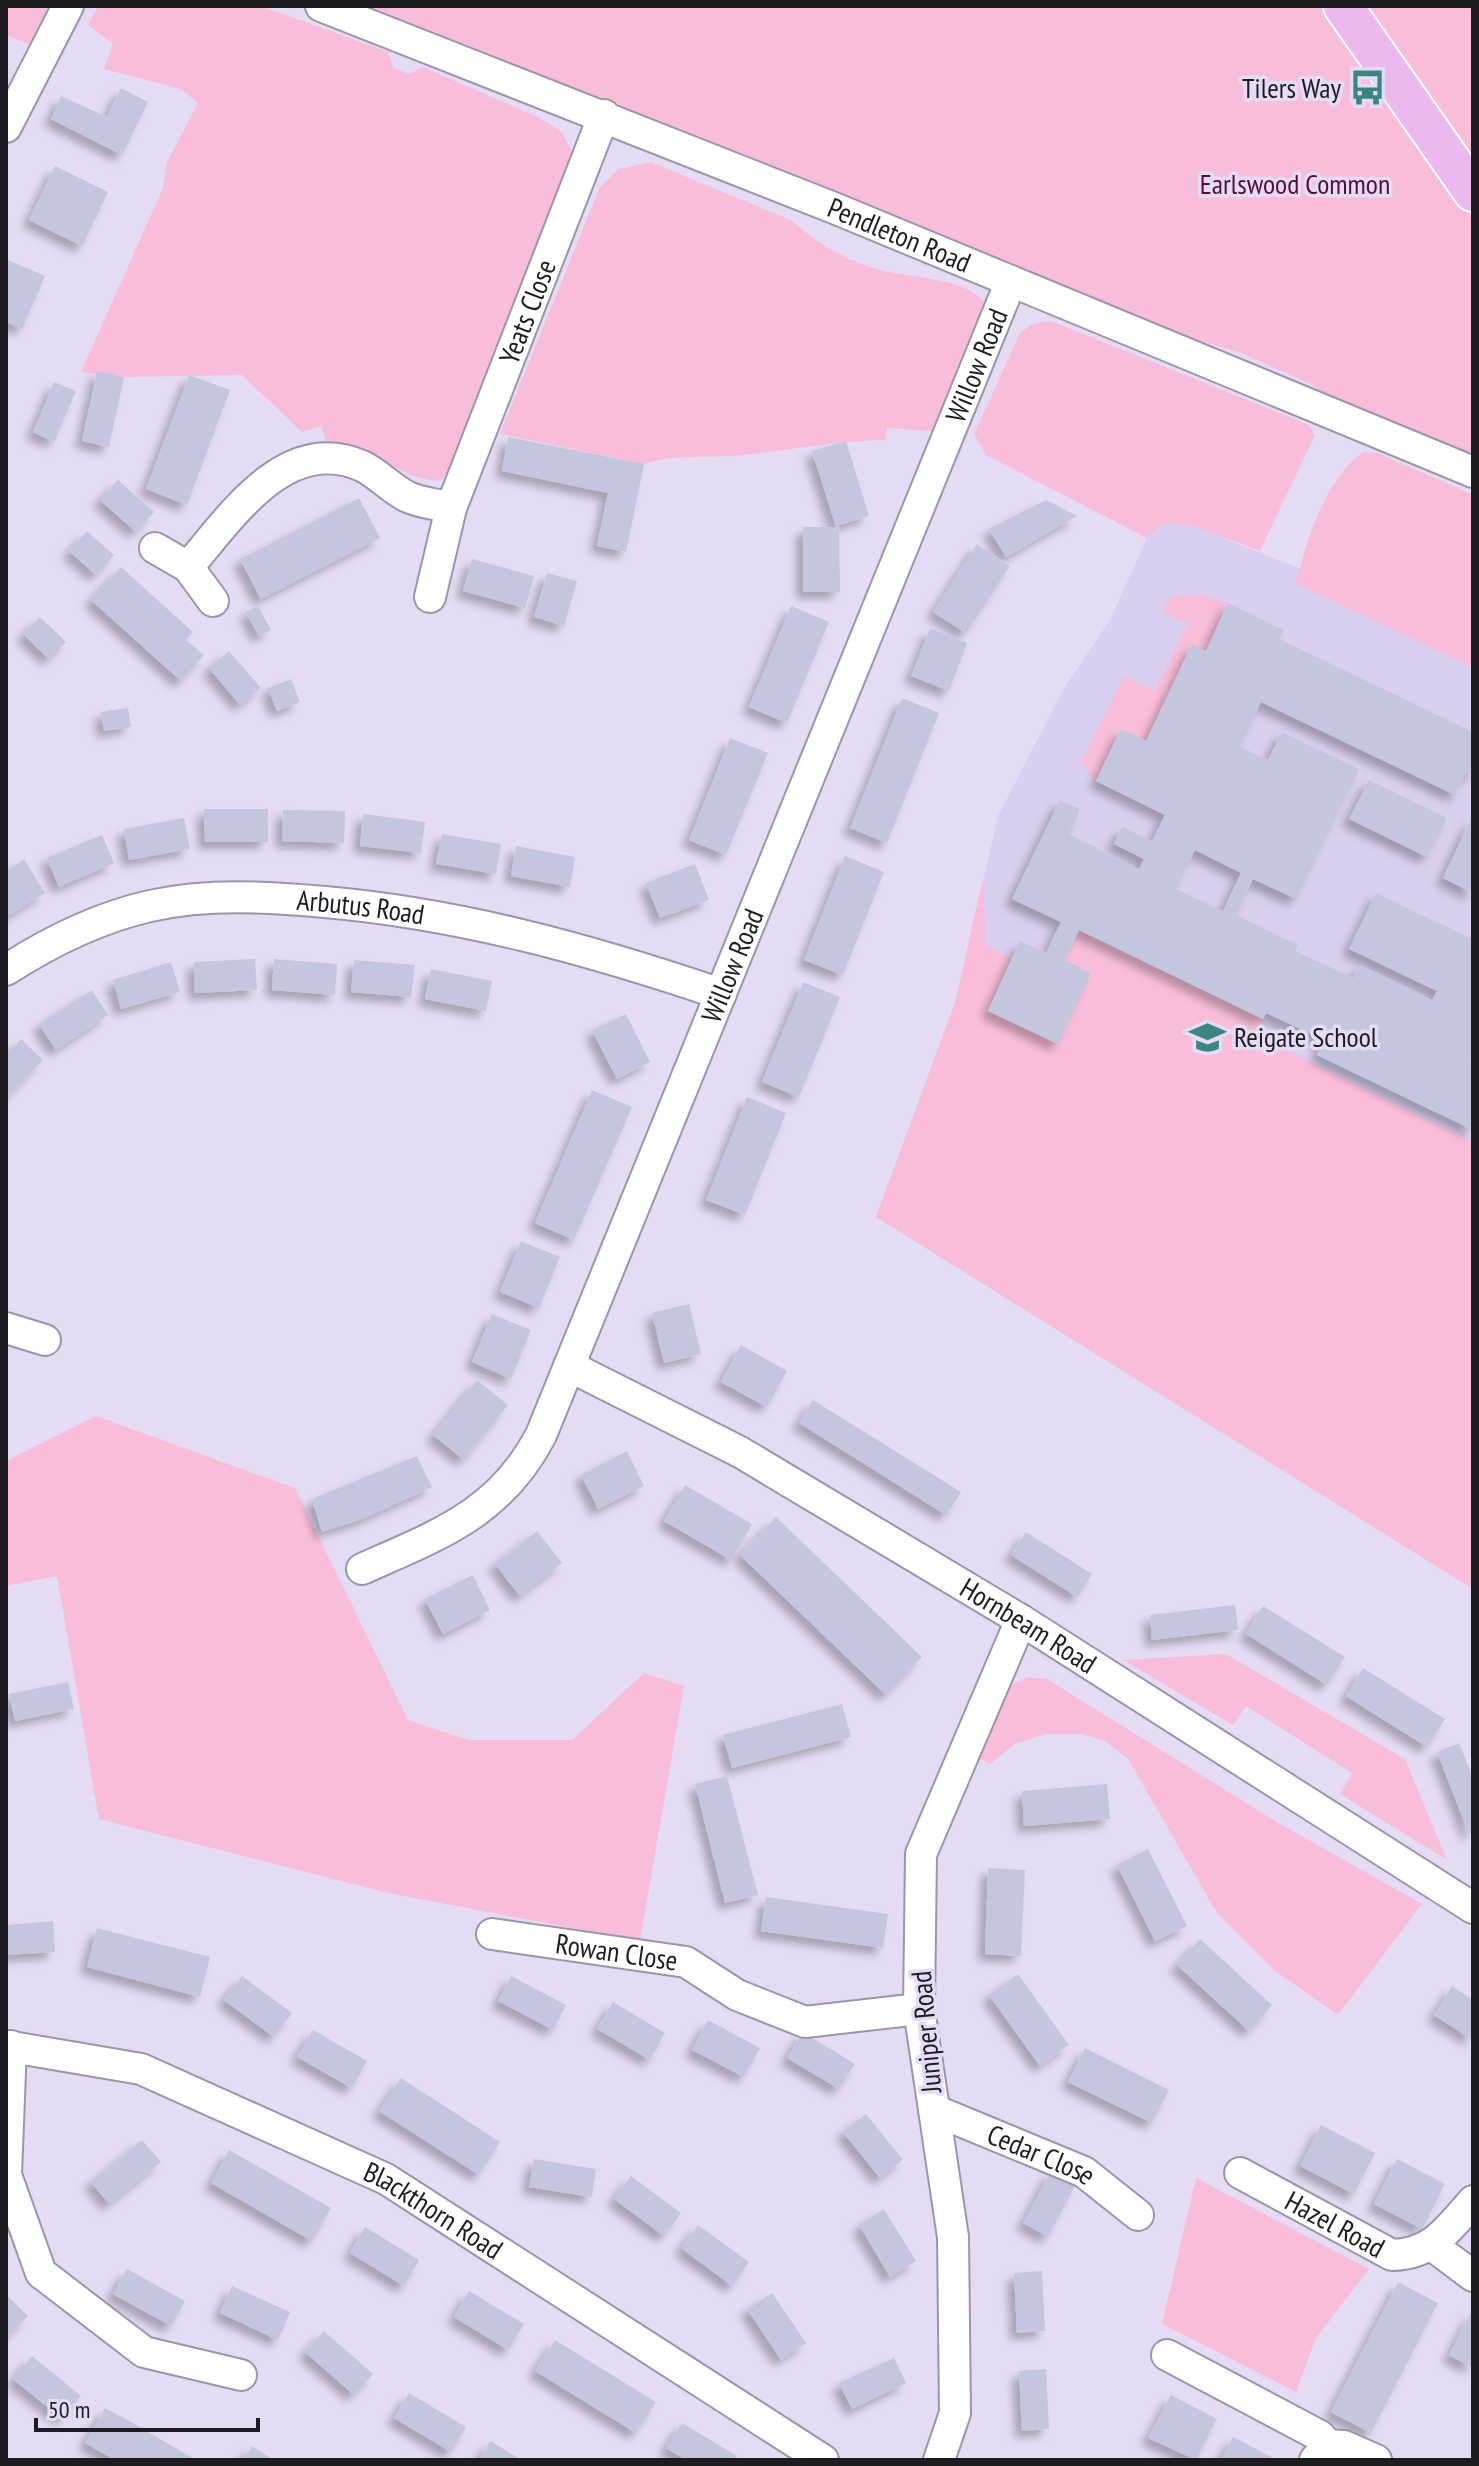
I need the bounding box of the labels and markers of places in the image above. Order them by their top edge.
place label: Tilers Way [1242,69,1341,106]
bus stop icon: Tilers Way [1348,69,1386,107]
school or university icon: Reigate School [1189,1018,1227,1056]
place label: Reigate School [1234,1018,1378,1055]

